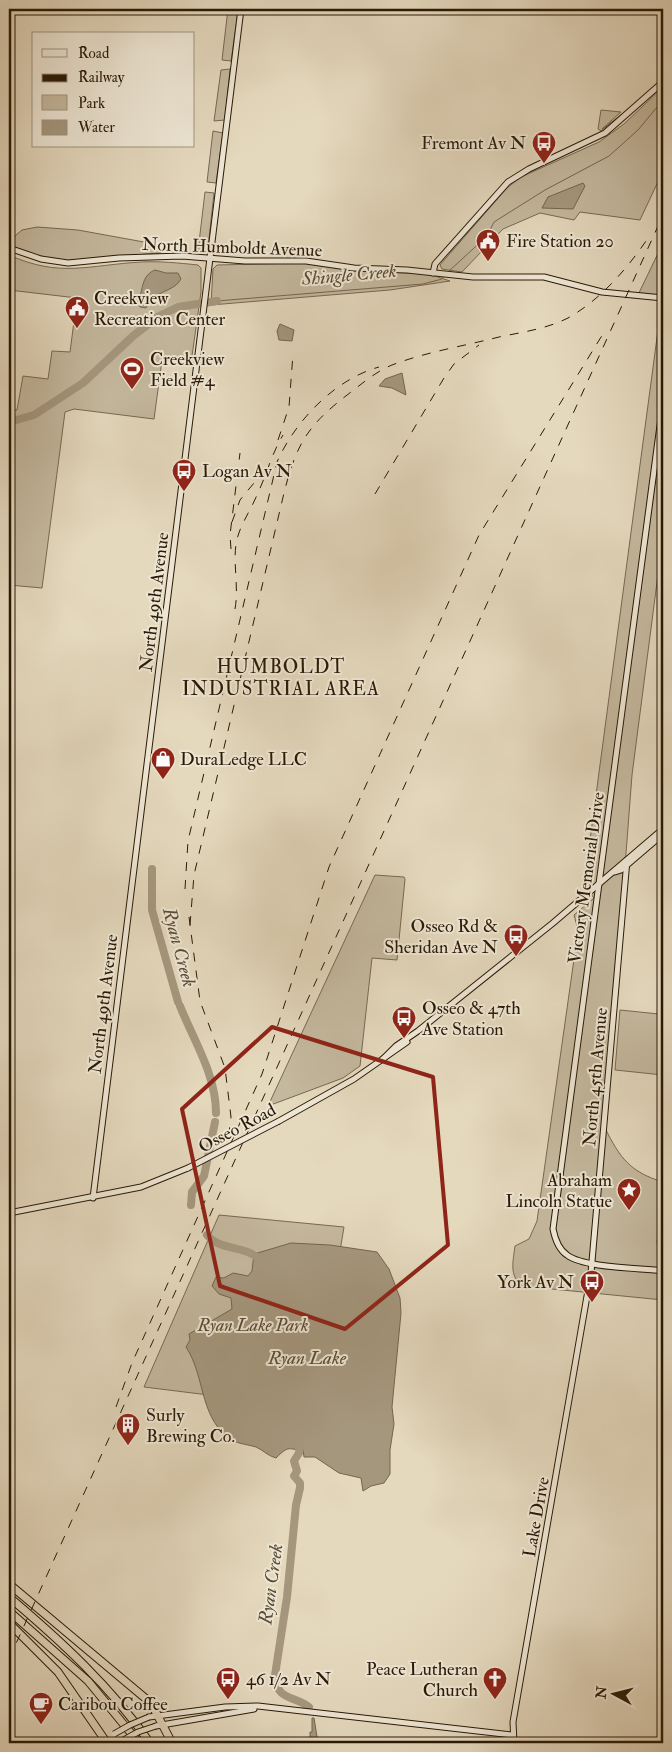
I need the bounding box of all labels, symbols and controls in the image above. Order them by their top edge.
legend [32,32,195,148]
text: Road [78,44,110,63]
text: Railway [78,68,125,87]
text: Park [78,94,105,113]
text: Water [77,118,115,137]
bus stop icon: Fremont Av N [531,130,557,164]
place label: Fremont Av N [421,132,526,155]
public building icon: Fire Station 20 [475,228,501,262]
place label: Fire Station 20 [506,230,614,253]
street label: North Humboldt Avenue [141,233,323,262]
water label: Shingle Creek [300,259,398,291]
place label: Creekview Recreation Center [94,287,226,331]
public building icon: Creekview Recreation Center [64,295,90,329]
place label: Creekview Field #4 [150,348,225,392]
sports icon: Creekview Field #4 [119,356,145,390]
bus stop icon: Logan Av N [171,458,197,492]
place label: Logan Av N [202,460,292,483]
street label: North 49th Avenue [135,531,175,673]
district label: HUMBOLDT INDUSTRIAL AREA [182,655,380,701]
shop icon: DuraLedge LLC [150,746,176,780]
place label: DuraLedge LLC [180,748,307,771]
street label: Victory Memorial Drive [563,790,610,965]
water label: Ryan Creek [157,904,201,990]
place label: Osseo Rd & Sheridan Ave N [384,915,498,959]
bus stop icon: Osseo Rd & Sheridan Ave N [503,923,529,957]
street label: North 49th Avenue [84,933,124,1075]
place label: Osseo & 47th Ave Station [421,997,521,1041]
bus stop icon: Osseo & 47th Ave Station [391,1005,417,1039]
street label: North 45th Avenue [578,1006,613,1147]
street label: Osseo Road [194,1098,280,1158]
place label: Abraham Lincoln Statue [506,1169,612,1213]
place icon: Abraham Lincoln Statue [616,1177,642,1211]
bus stop icon: York Av N [579,1269,605,1303]
place label: York Av N [497,1271,574,1294]
park label: Ryan Lake Park [197,1314,308,1337]
water label: Ryan Lake [267,1346,347,1370]
place label: Surly Brewing Co. [146,1404,235,1448]
building icon: Surly Brewing Co. [115,1412,141,1446]
street label: Lake Drive [518,1475,555,1559]
water label: Ryan Creek [253,1542,289,1627]
place label: Peace Lutheran Church [366,1658,479,1702]
bus stop icon: 46 1/2 Av N [215,1666,241,1700]
church icon: Peace Lutheran Church [482,1666,508,1700]
place label: 46 1/2 Av N [246,1668,331,1691]
north arrow [590,1670,640,1720]
text: N [592,1685,611,1701]
cafe icon: Caribou Coffee [28,1691,54,1725]
place label: Caribou Coffee [58,1693,168,1716]

